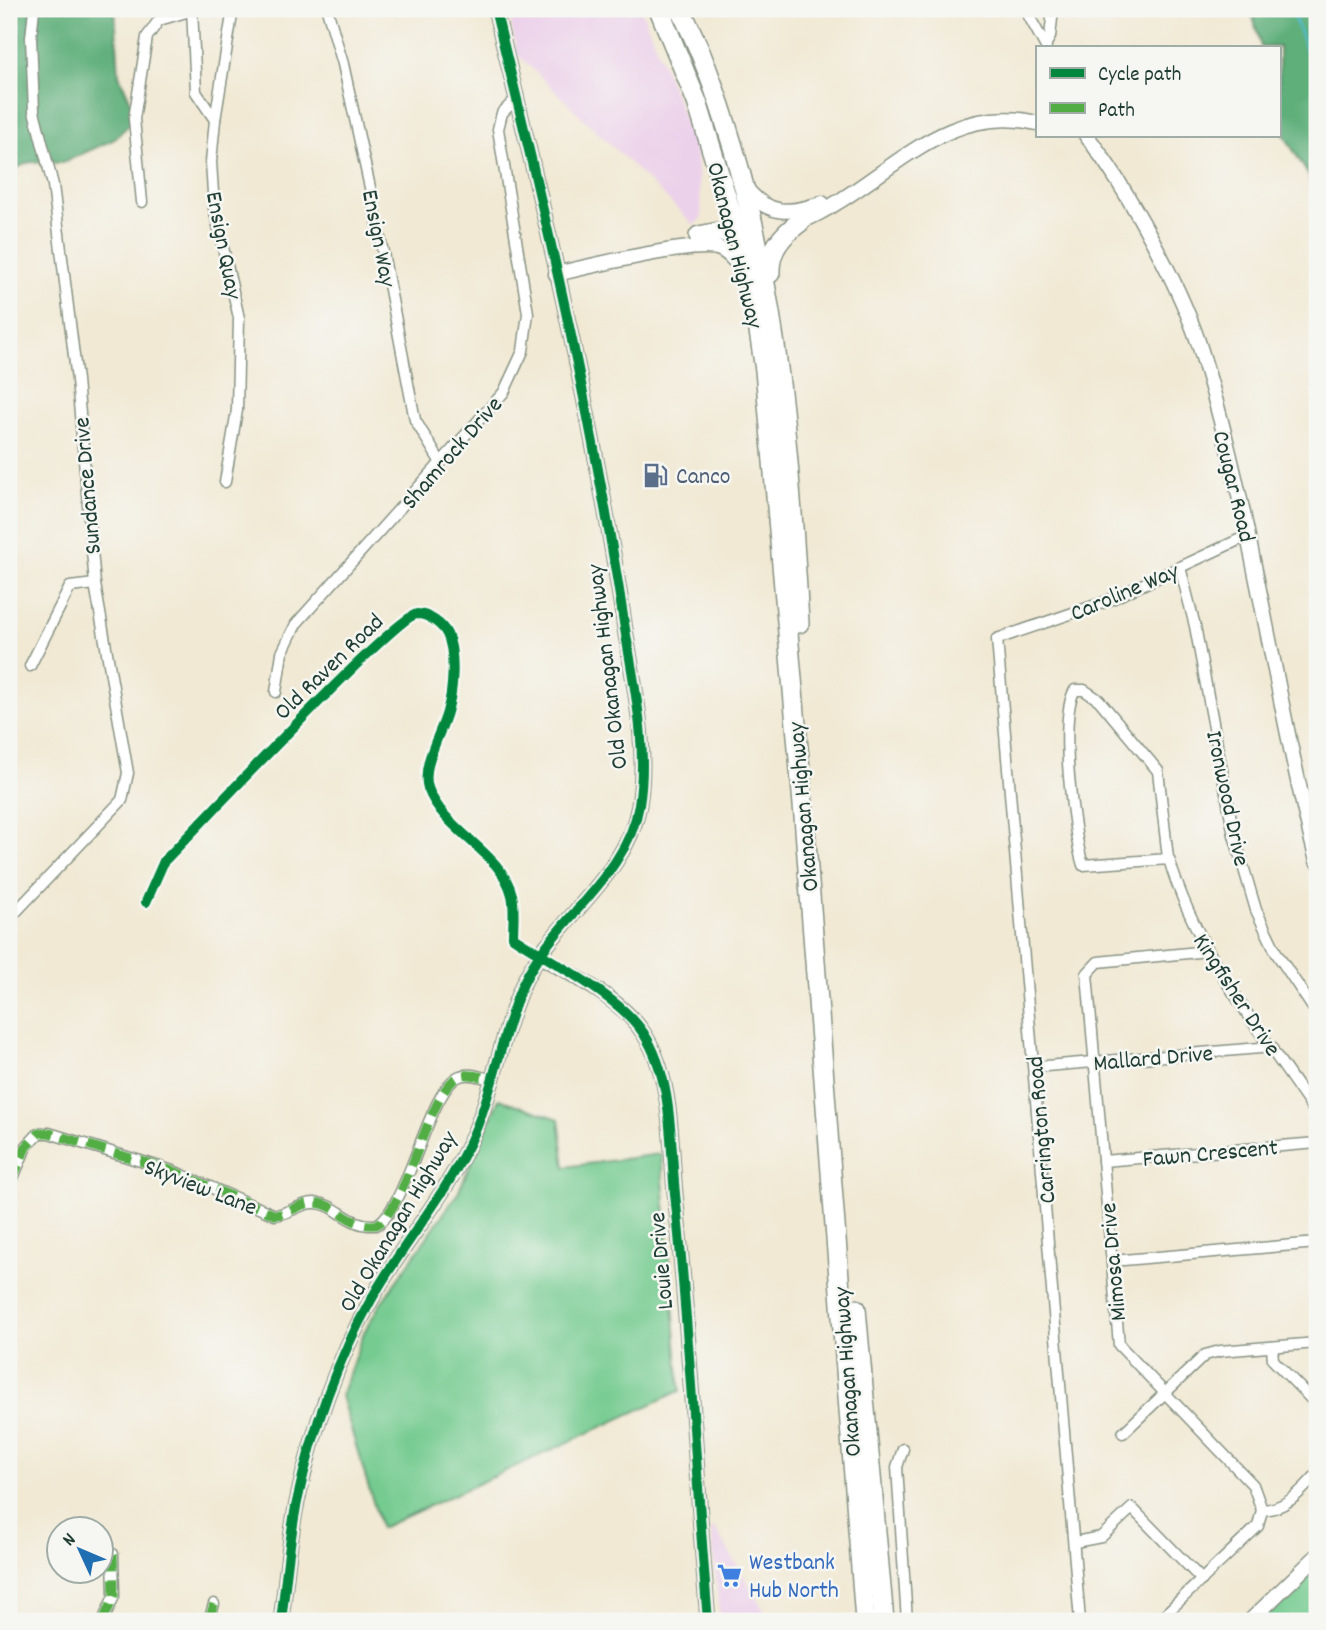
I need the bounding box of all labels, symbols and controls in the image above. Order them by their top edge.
legend [1036,46,1280,136]
text: Cycle path [1098,61,1181,91]
text: Path [1098,97,1135,127]
street label: Okanagan Highway [696,159,770,334]
street label: Ensign Way [351,187,403,291]
street label: Ensign Quay [195,189,249,304]
street label: Shamrock Drive [394,390,512,518]
street label: Sundance Drive [66,416,112,556]
street label: Cougar Road [1202,427,1262,546]
fuel station icon: Canco [642,461,670,489]
place label: Canco [676,461,731,495]
street label: Caroline Way [1066,555,1186,632]
street label: Old Okanagan Highway [579,561,638,771]
street label: Old Raven Road [267,607,393,729]
street label: Okanagan Highway [781,719,829,893]
street label: Ironwood Drive [1195,728,1257,870]
street label: Kingfisher Drive [1183,927,1288,1064]
street label: Mallard Drive [1092,1038,1214,1082]
street label: Carrington Road [1020,1055,1066,1205]
street label: Old Okanagan Highway [332,1124,468,1320]
street label: Fawn Crescent [1141,1132,1279,1178]
street label: Skyview Lane [138,1152,261,1226]
street label: Mimosa Drive [1093,1201,1137,1322]
street label: Louie Drive [642,1211,684,1311]
street label: Okanagan Highway [826,1284,872,1458]
north arrow [46,1514,116,1584]
text: N [57,1528,83,1553]
place label: Westbank Hub North [749,1547,839,1609]
supermarket icon: Westbank Hub North [715,1561,743,1589]

